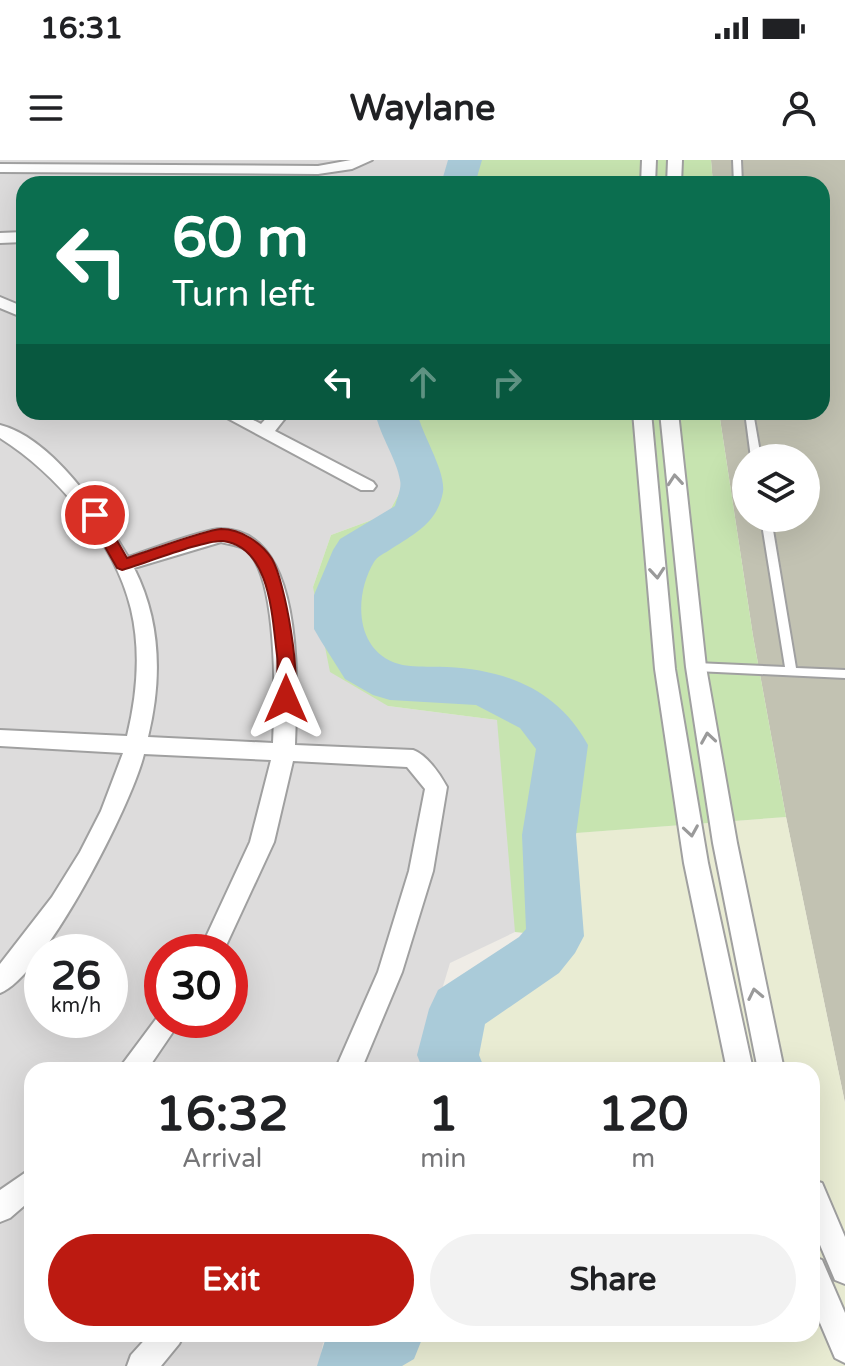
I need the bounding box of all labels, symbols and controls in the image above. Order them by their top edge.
text: 16:31 [40,10,123,47]
icon: menu [24,86,68,130]
icon: person [777,86,821,130]
text: Waylane [350,87,495,130]
text: 60 m [172,205,308,272]
icon: left [40,208,144,312]
text: Turn left [172,273,315,316]
icon: left [317,360,361,404]
icon: ahead [401,360,445,404]
icon: right [485,360,529,404]
map controls [732,444,820,532]
button: layers [732,444,820,532]
one-way arrow [666,473,683,486]
pin [61,481,129,549]
icon: arrive [73,493,117,537]
one-way arrow [648,567,665,580]
position arrow [244,657,328,741]
one-way arrow [700,731,717,745]
one-way arrow [681,824,698,838]
speed limit sign: 30 [144,934,248,1038]
text: 26 [51,952,101,1000]
one-way arrow [748,987,765,1000]
text: km/h [51,994,101,1018]
text: 16:32 [156,1086,289,1144]
text: 1 [428,1086,458,1144]
text: 120 [598,1086,688,1144]
text: Arrival [182,1143,262,1174]
text: min [420,1143,466,1174]
text: m [631,1143,655,1174]
button: Exit [48,1234,414,1326]
button: Share [430,1234,796,1326]

